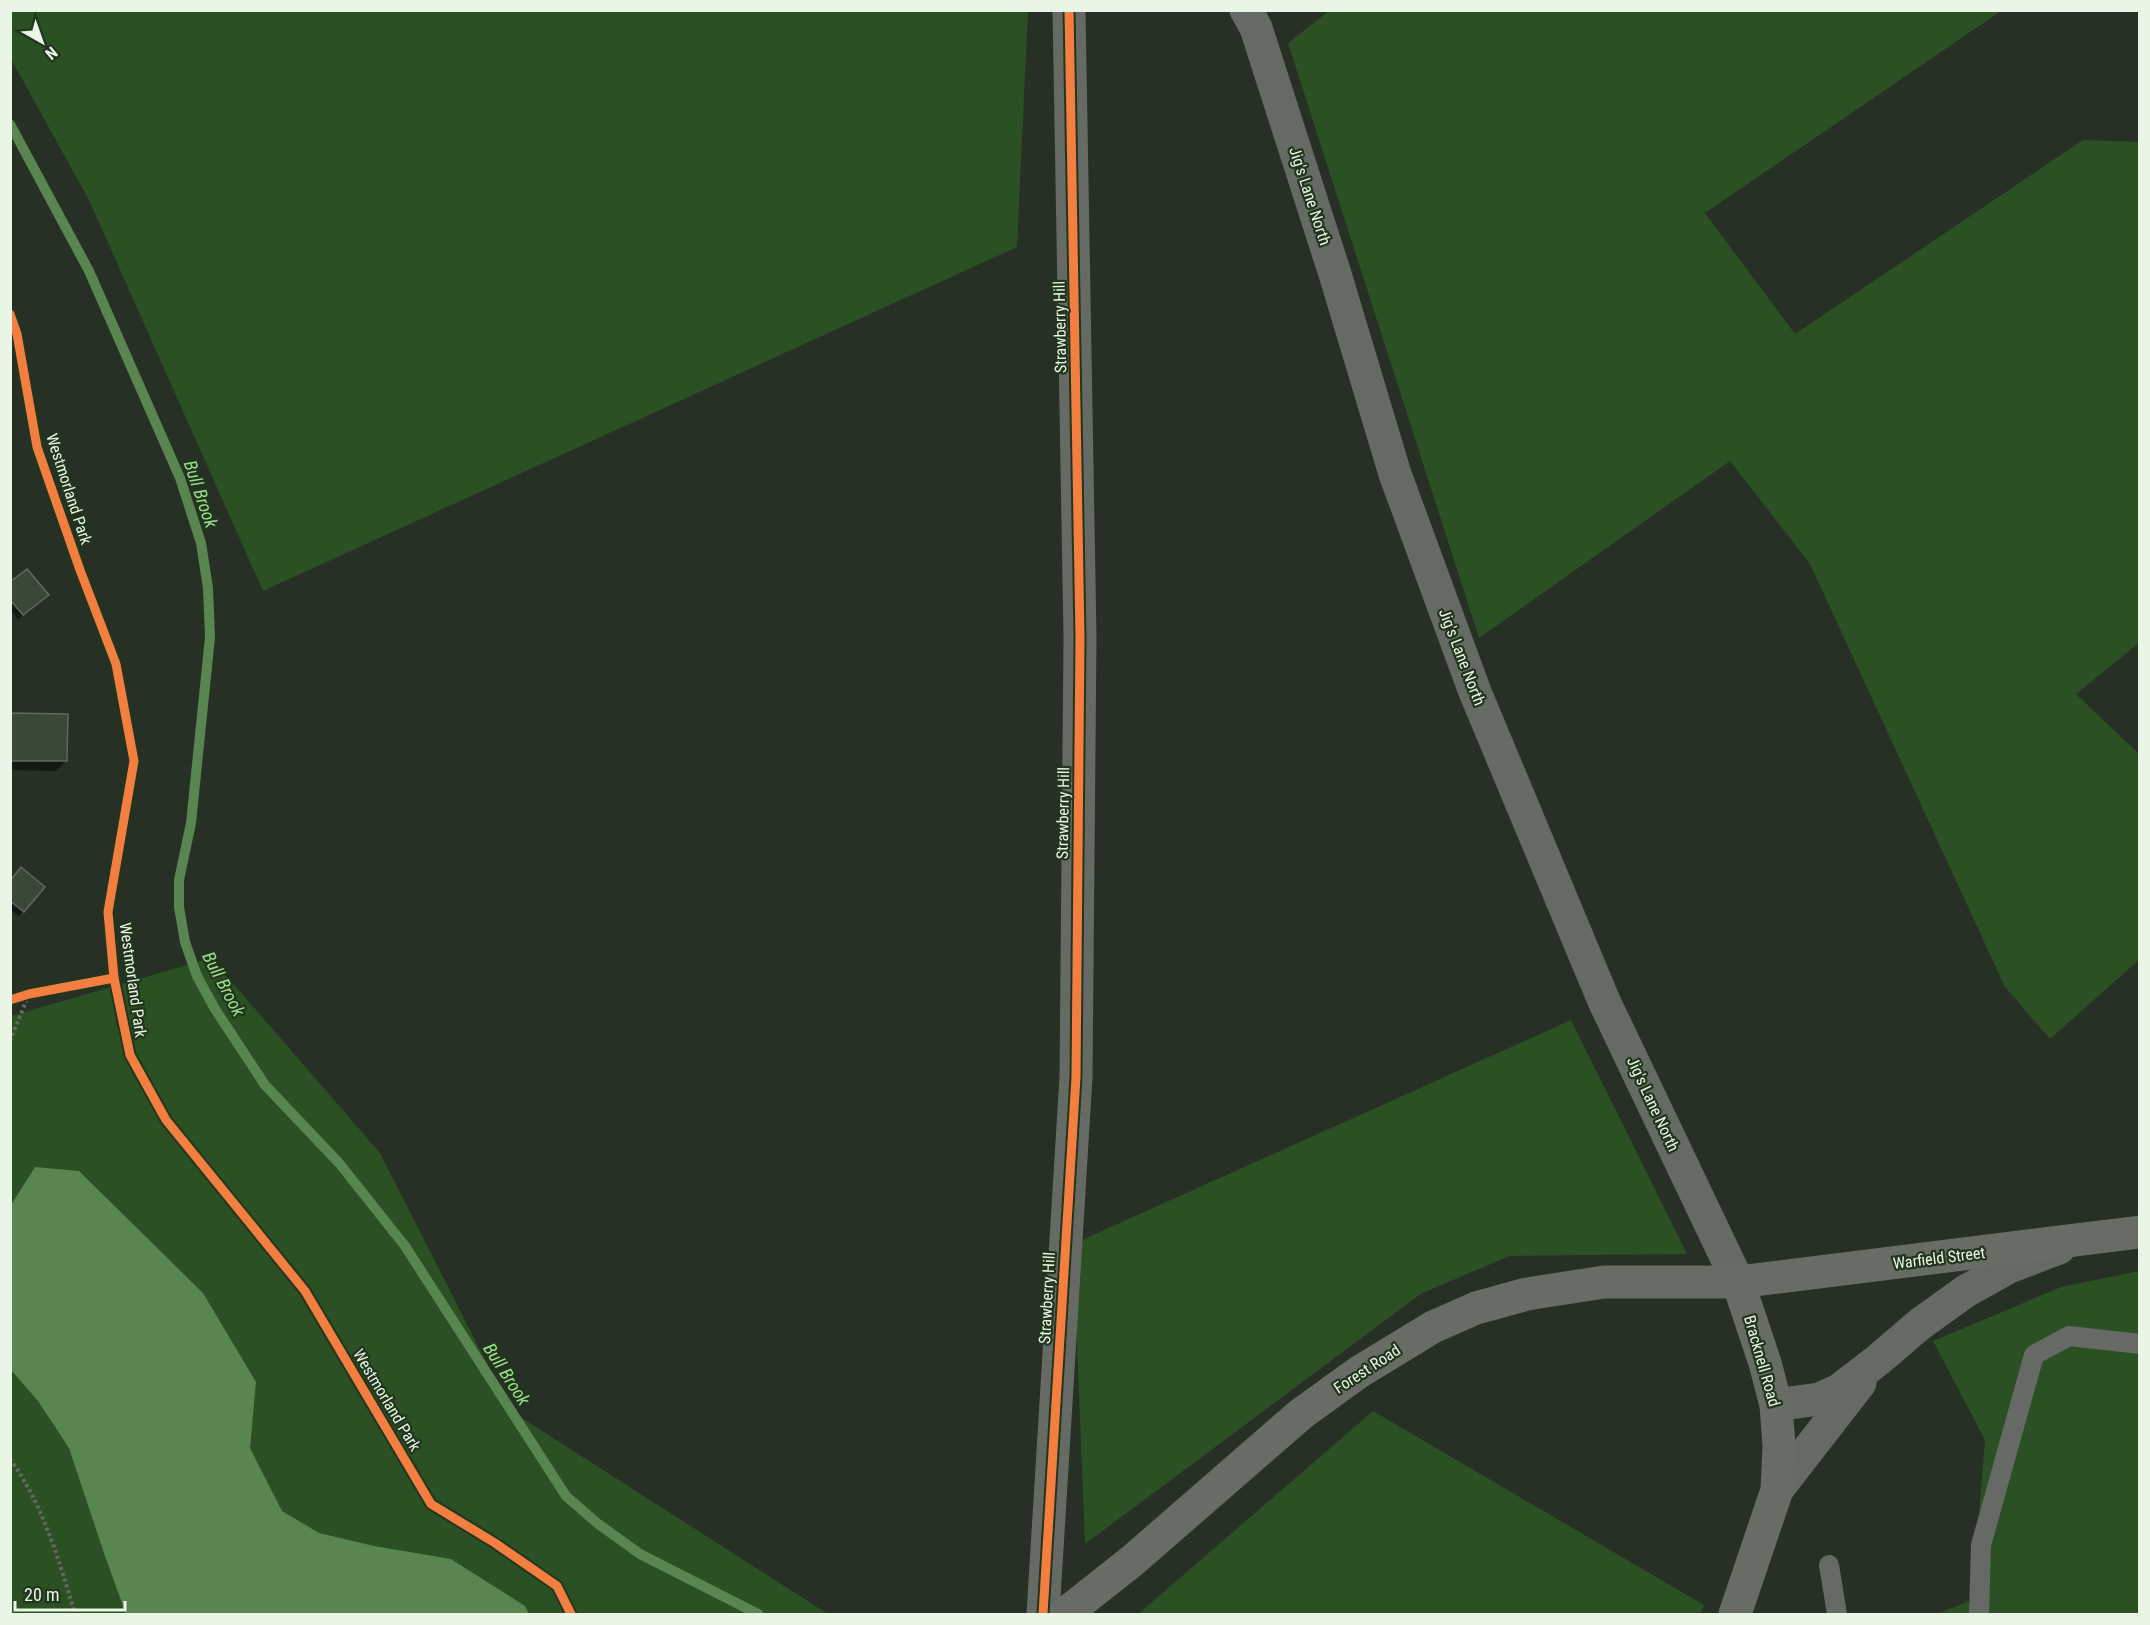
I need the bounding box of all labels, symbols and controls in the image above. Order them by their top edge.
north arrow [12,12,72,72]
text: N [41,43,61,64]
street label: Jig's Lane North [1285,144,1335,248]
street label: Strawberry Hill [1050,281,1070,373]
street label: Westmorland Park [42,431,96,548]
water label: Bull Brook [180,457,223,532]
street label: Jig's Lane North [1435,606,1489,708]
street label: Strawberry Hill [1053,767,1073,859]
street label: Westmorland Park [116,921,151,1039]
water label: Bull Brook [198,948,250,1021]
street label: Jig's Lane North [1623,1054,1683,1154]
street label: Warfield Street [1892,1243,1986,1273]
street label: Strawberry Hill [1035,1251,1059,1345]
street label: Bracknell Road [1740,1313,1784,1409]
water label: Bull Brook [479,1339,536,1410]
street label: Forest Road [1330,1340,1404,1398]
street label: Westmorland Park [349,1346,425,1455]
scale bar [15,1574,124,1612]
text: 20 m [24,1584,59,1605]

